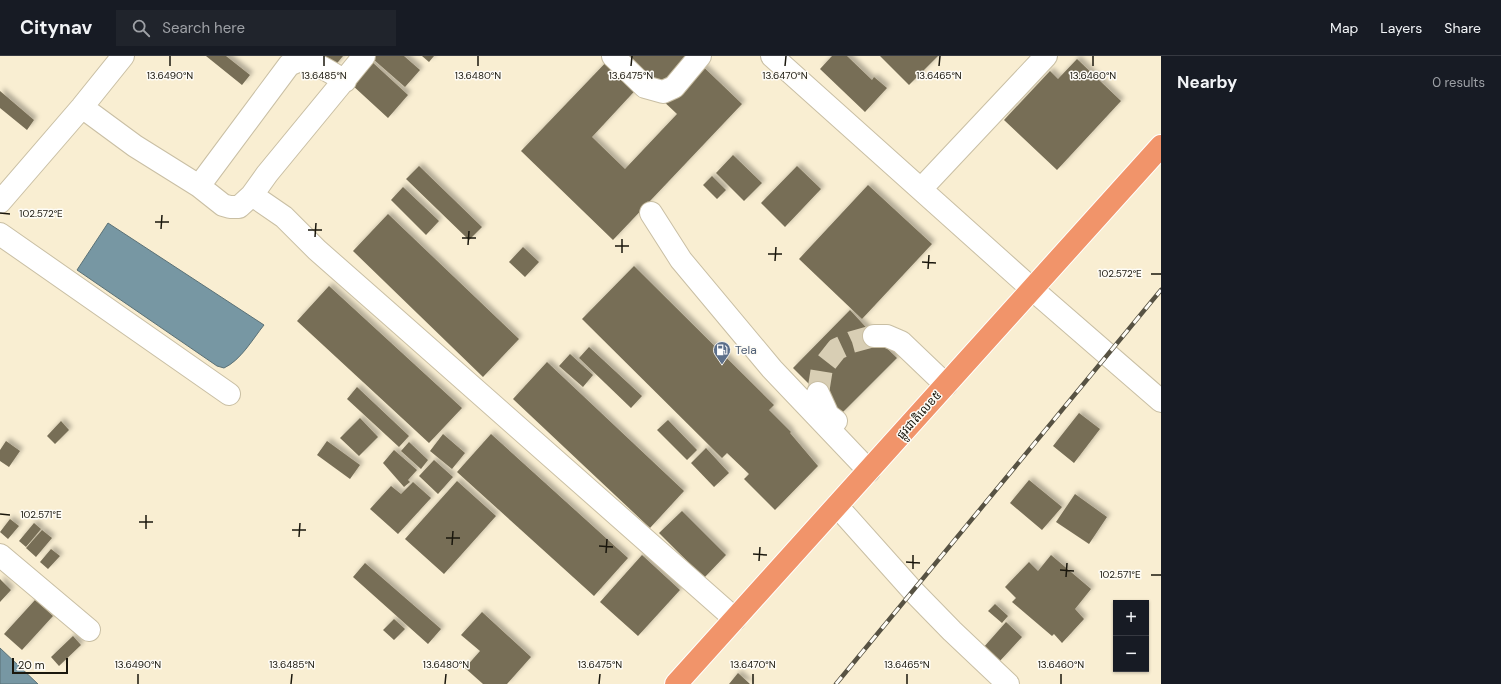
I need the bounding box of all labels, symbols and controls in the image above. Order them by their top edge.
search box [116,10,396,46]
text: Citynav [20,15,92,40]
icon: search [130,17,152,39]
text: Search here [162,18,245,38]
text: Map [1330,19,1358,37]
text: Layers [1380,19,1422,37]
text: Share [1444,19,1481,37]
text: 13.6490°N [147,69,193,82]
text: 13.6485°N [301,69,347,82]
text: 13.6480°N [455,69,501,82]
text: 13.6475°N [609,69,653,82]
text: 13.6470°N [762,69,808,82]
text: 13.6465°N [916,69,962,82]
text: 13.6460°N [1070,69,1116,82]
text: Nearby [1177,71,1237,93]
text: 0 results [1432,74,1485,91]
text: 102.572°E [19,207,63,220]
text: 102.572°E [1098,267,1142,280]
fuel station icon: Tela [712,340,732,365]
place label: Tela [735,342,757,358]
street label: ផ្លូវជាតិលេខ៥ [893,387,947,444]
text: 102.571°E [20,508,62,521]
text: 102.571°E [1099,568,1141,581]
map controls [1113,600,1149,672]
button: + [1113,600,1149,636]
button: − [1113,636,1149,672]
scale bar [12,656,68,675]
text: 20 m [18,658,44,672]
text: 13.6490°N [115,658,161,671]
text: 13.6485°N [269,658,315,671]
text: 13.6480°N [423,658,469,671]
text: 13.6475°N [578,658,622,671]
text: 13.6470°N [730,658,776,671]
text: 13.6465°N [884,658,930,671]
text: 13.6460°N [1038,658,1084,671]

